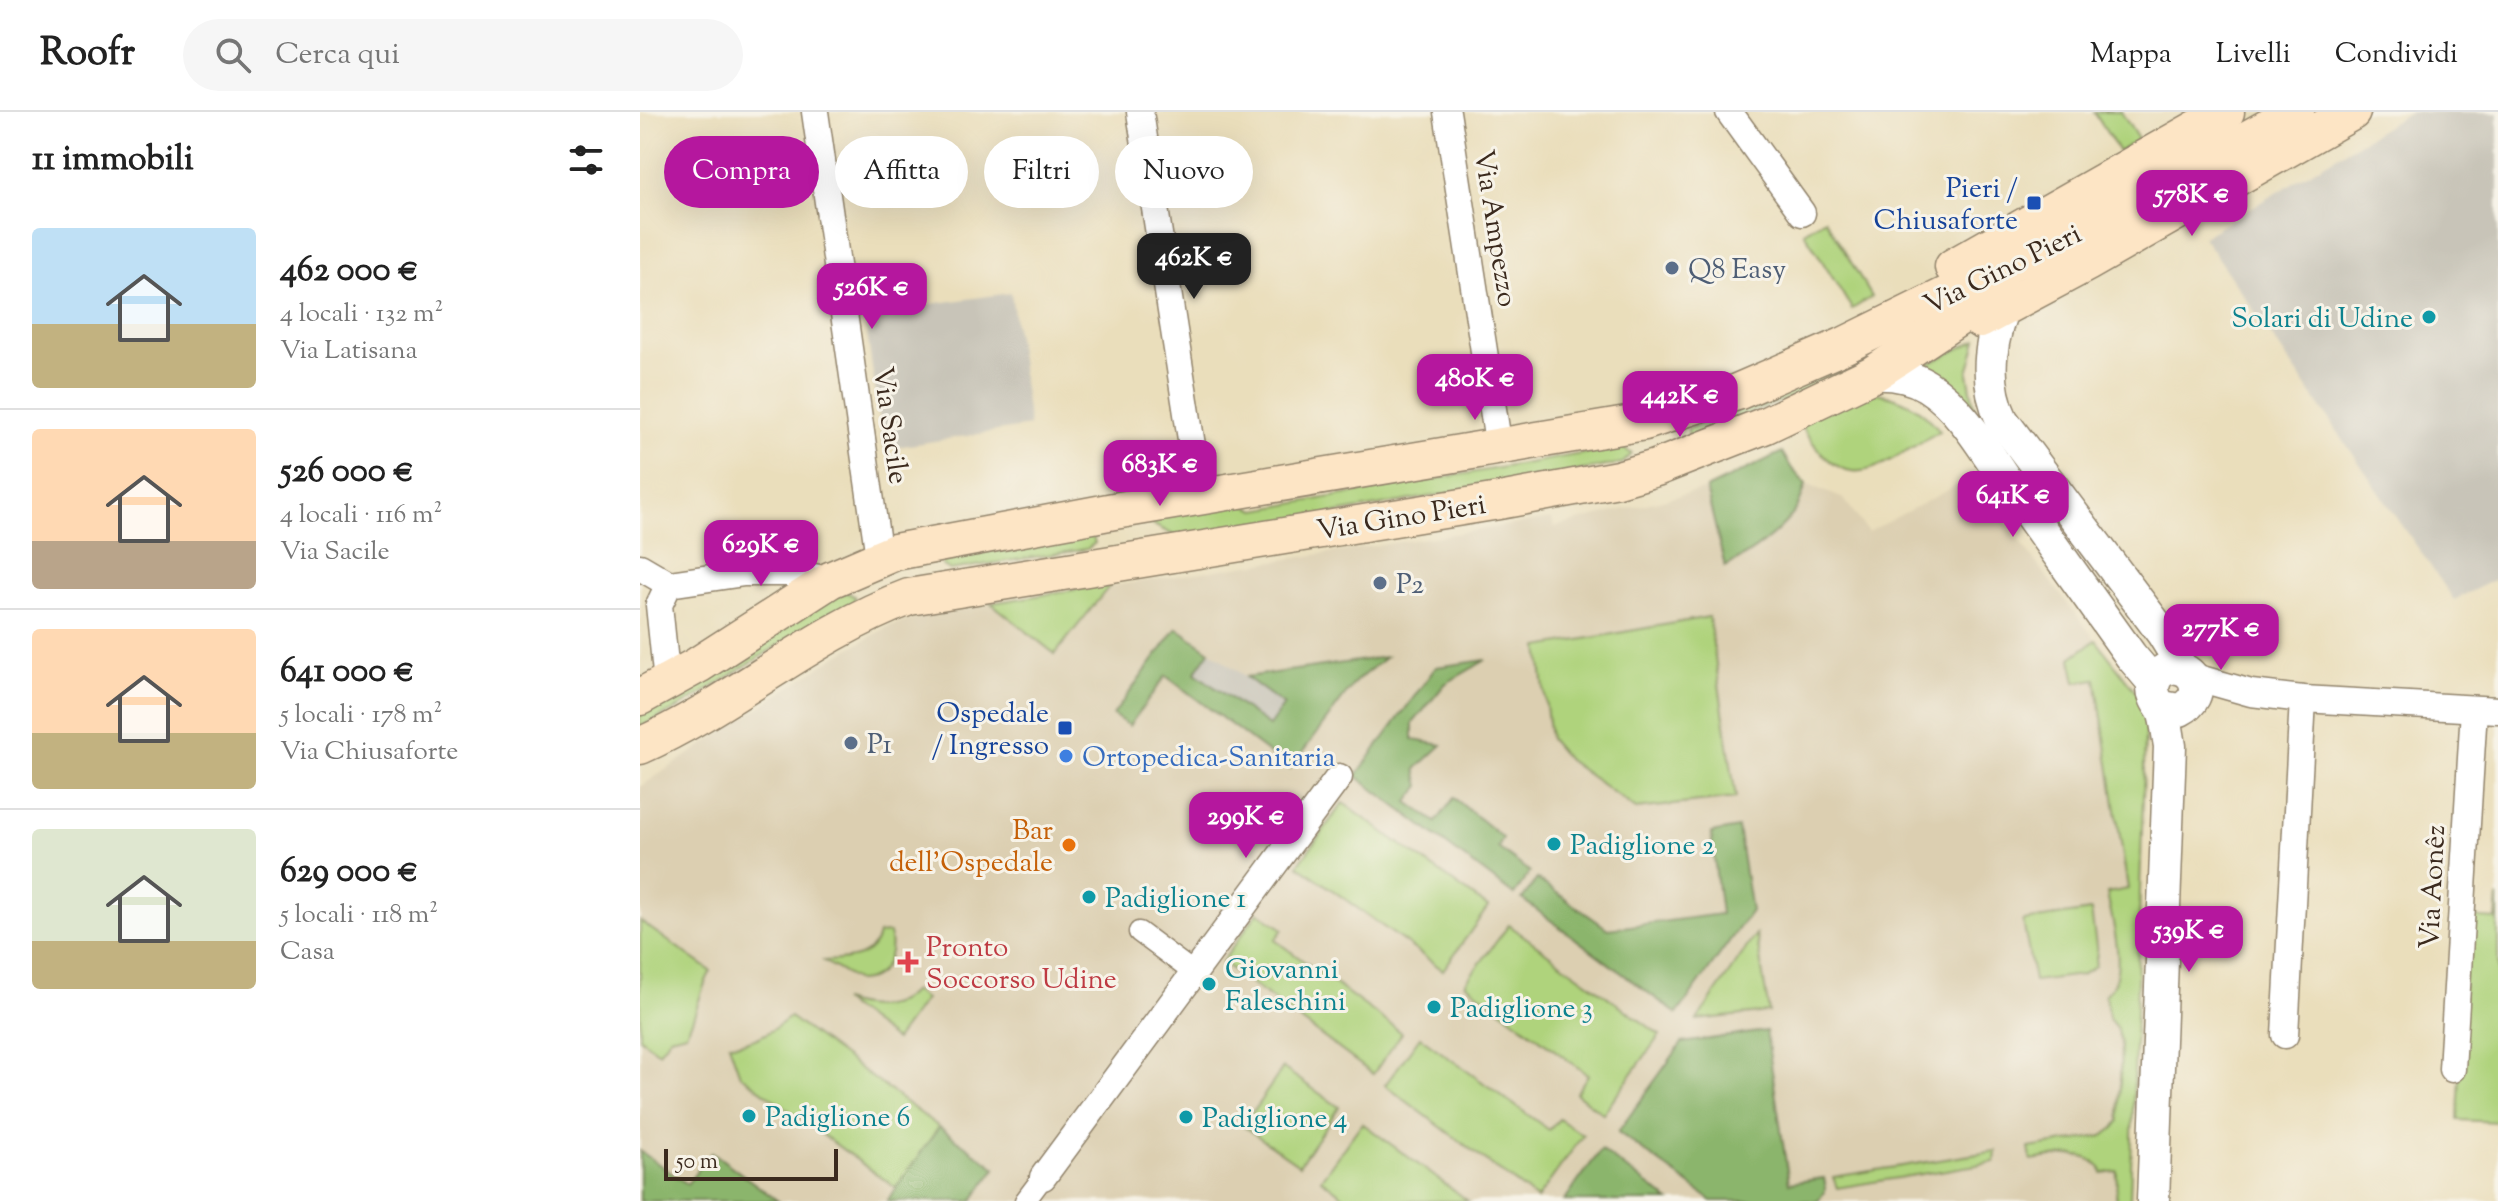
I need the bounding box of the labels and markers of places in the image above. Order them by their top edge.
place label: Pieri / Chiusaforte [1874,170,2018,242]
pin: 578K € [2127,170,2257,238]
marker: Pieri / Chiusaforte [2025,194,2043,212]
pin: 462K € [1129,233,1259,301]
place label: Q8 Easy [1688,251,1786,291]
marker: Q8 Easy [1663,259,1681,277]
pin: 526K € [807,263,937,331]
place label: Solari di Udine [2231,300,2413,340]
marker: Solari di Udine [2420,308,2438,326]
pin: 480K € [1410,354,1540,422]
pin: 442K € [1615,371,1745,439]
pin: 683K € [1095,440,1225,508]
pin: 641K € [1948,471,2078,539]
pin: 629K € [696,520,826,588]
place label: P2 [1396,566,1424,606]
marker: P2 [1371,574,1389,592]
pin: 277K € [2156,604,2286,672]
place label: Ospedale / Ingresso [931,695,1049,767]
marker: Ospedale / Ingresso [1056,719,1074,737]
place label: P1 [867,726,892,766]
marker: P1 [842,734,860,752]
place label: Ortopedica-Sanitaria [1082,739,1335,779]
marker: Ortopedica-Sanitaria [1057,747,1075,765]
pin: 299K € [1181,792,1311,860]
place label: Bar dell'Ospedale [889,812,1053,884]
place label: Padiglione 2 [1570,827,1715,867]
marker: Padiglione 2 [1545,835,1563,853]
marker: Bar dell'Ospedale [1060,836,1078,854]
place label: Padiglione 1 [1105,880,1246,920]
marker: Padiglione 1 [1080,888,1098,906]
pin: 539K € [2124,906,2254,974]
place label: Pronto Soccorso Udine [926,929,1117,1001]
marker: Pronto Soccorso Udine [897,951,919,973]
place label: Giovanni Faleschini [1225,951,1346,1023]
marker: Giovanni Faleschini [1200,975,1218,993]
place label: Padiglione 3 [1450,990,1593,1030]
marker: Padiglione 3 [1425,998,1443,1016]
place label: Padiglione 6 [765,1099,910,1139]
place label: Padiglione 4 [1202,1100,1348,1140]
marker: Padiglione 6 [740,1107,758,1125]
marker: Padiglione 4 [1177,1108,1195,1126]

